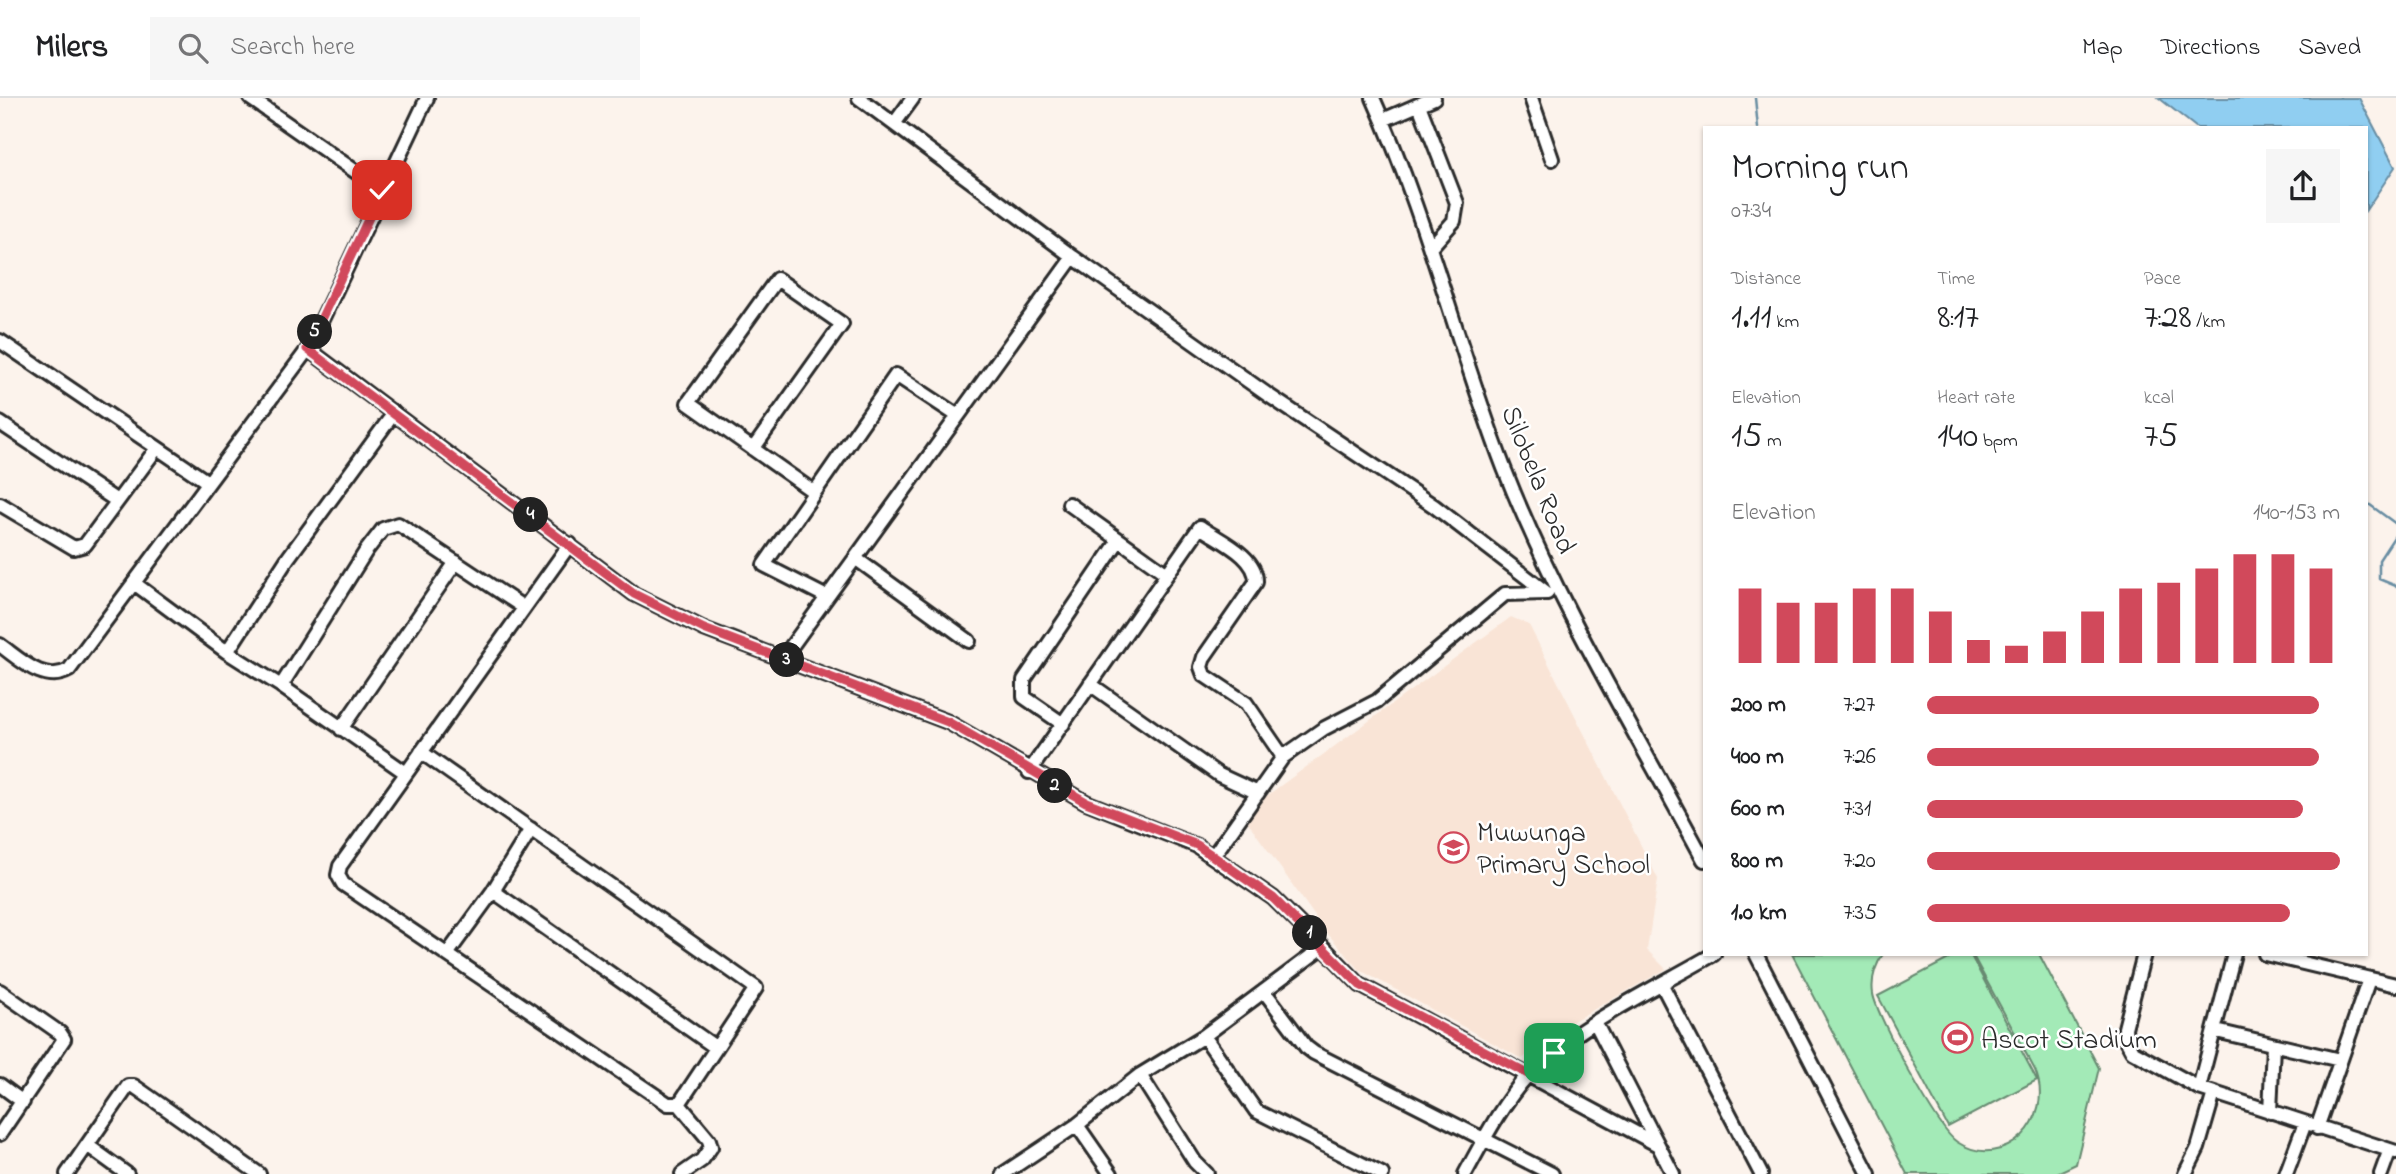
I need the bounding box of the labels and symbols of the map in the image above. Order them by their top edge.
pin [352,160,412,220]
pin: 5 [298,314,332,350]
street label: Silobela Road [1488,400,1585,561]
pin: 4 [514,498,548,532]
pin: 3 [770,642,804,678]
pin: 2 [1038,768,1072,804]
place label: Muwunga Primary School [1477,814,1650,887]
school or university icon: Muwunga Primary School [1437,830,1471,864]
pin: 1 [1292,916,1328,950]
sports icon: Ascot Stadium [1941,1021,1975,1055]
place label: Ascot Stadium [1981,1021,2157,1062]
pin [1524,1023,1584,1083]

